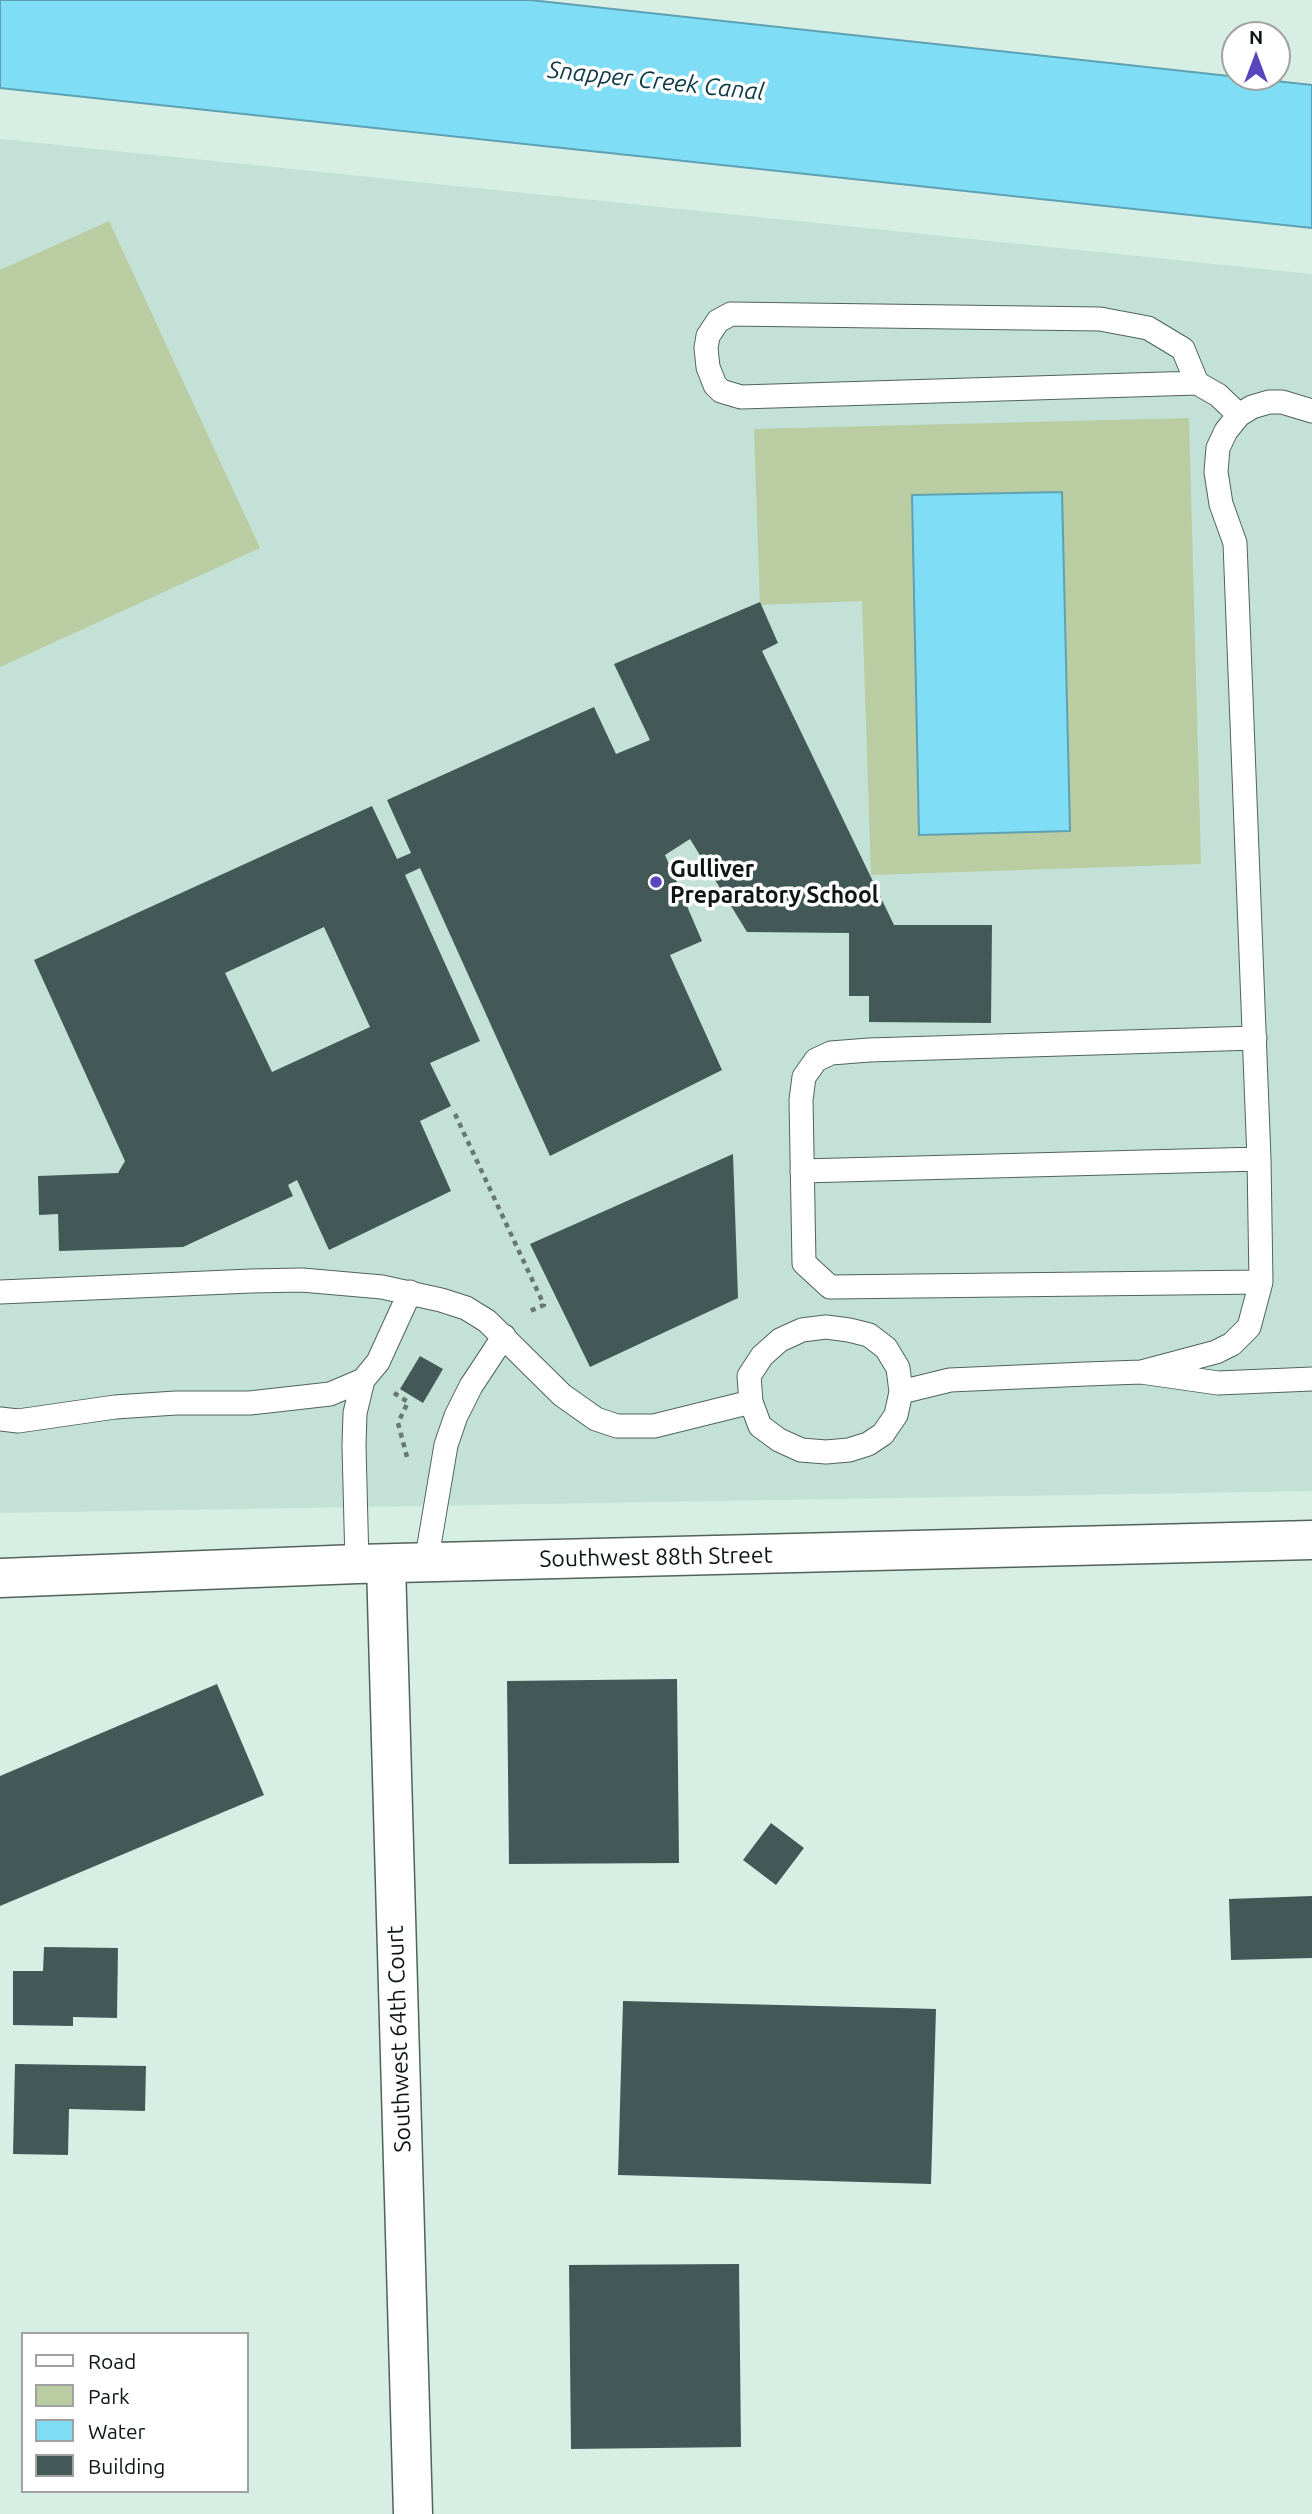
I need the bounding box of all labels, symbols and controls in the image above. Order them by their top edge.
north arrow [1221,21,1291,91]
text: N [1249,26,1263,48]
water label: Snapper Creek Canal [546,55,766,107]
place label: Gulliver Preparatory School [670,855,879,909]
marker: Gulliver Preparatory School [648,874,664,890]
street label: Southwest 88th Street [539,1541,773,1573]
street label: Southwest 64th Court [381,1925,417,2153]
legend [21,2332,248,2493]
text: Road [88,2349,136,2373]
text: Park [88,2384,130,2408]
text: Water [88,2419,146,2443]
text: Building [88,2454,165,2478]

